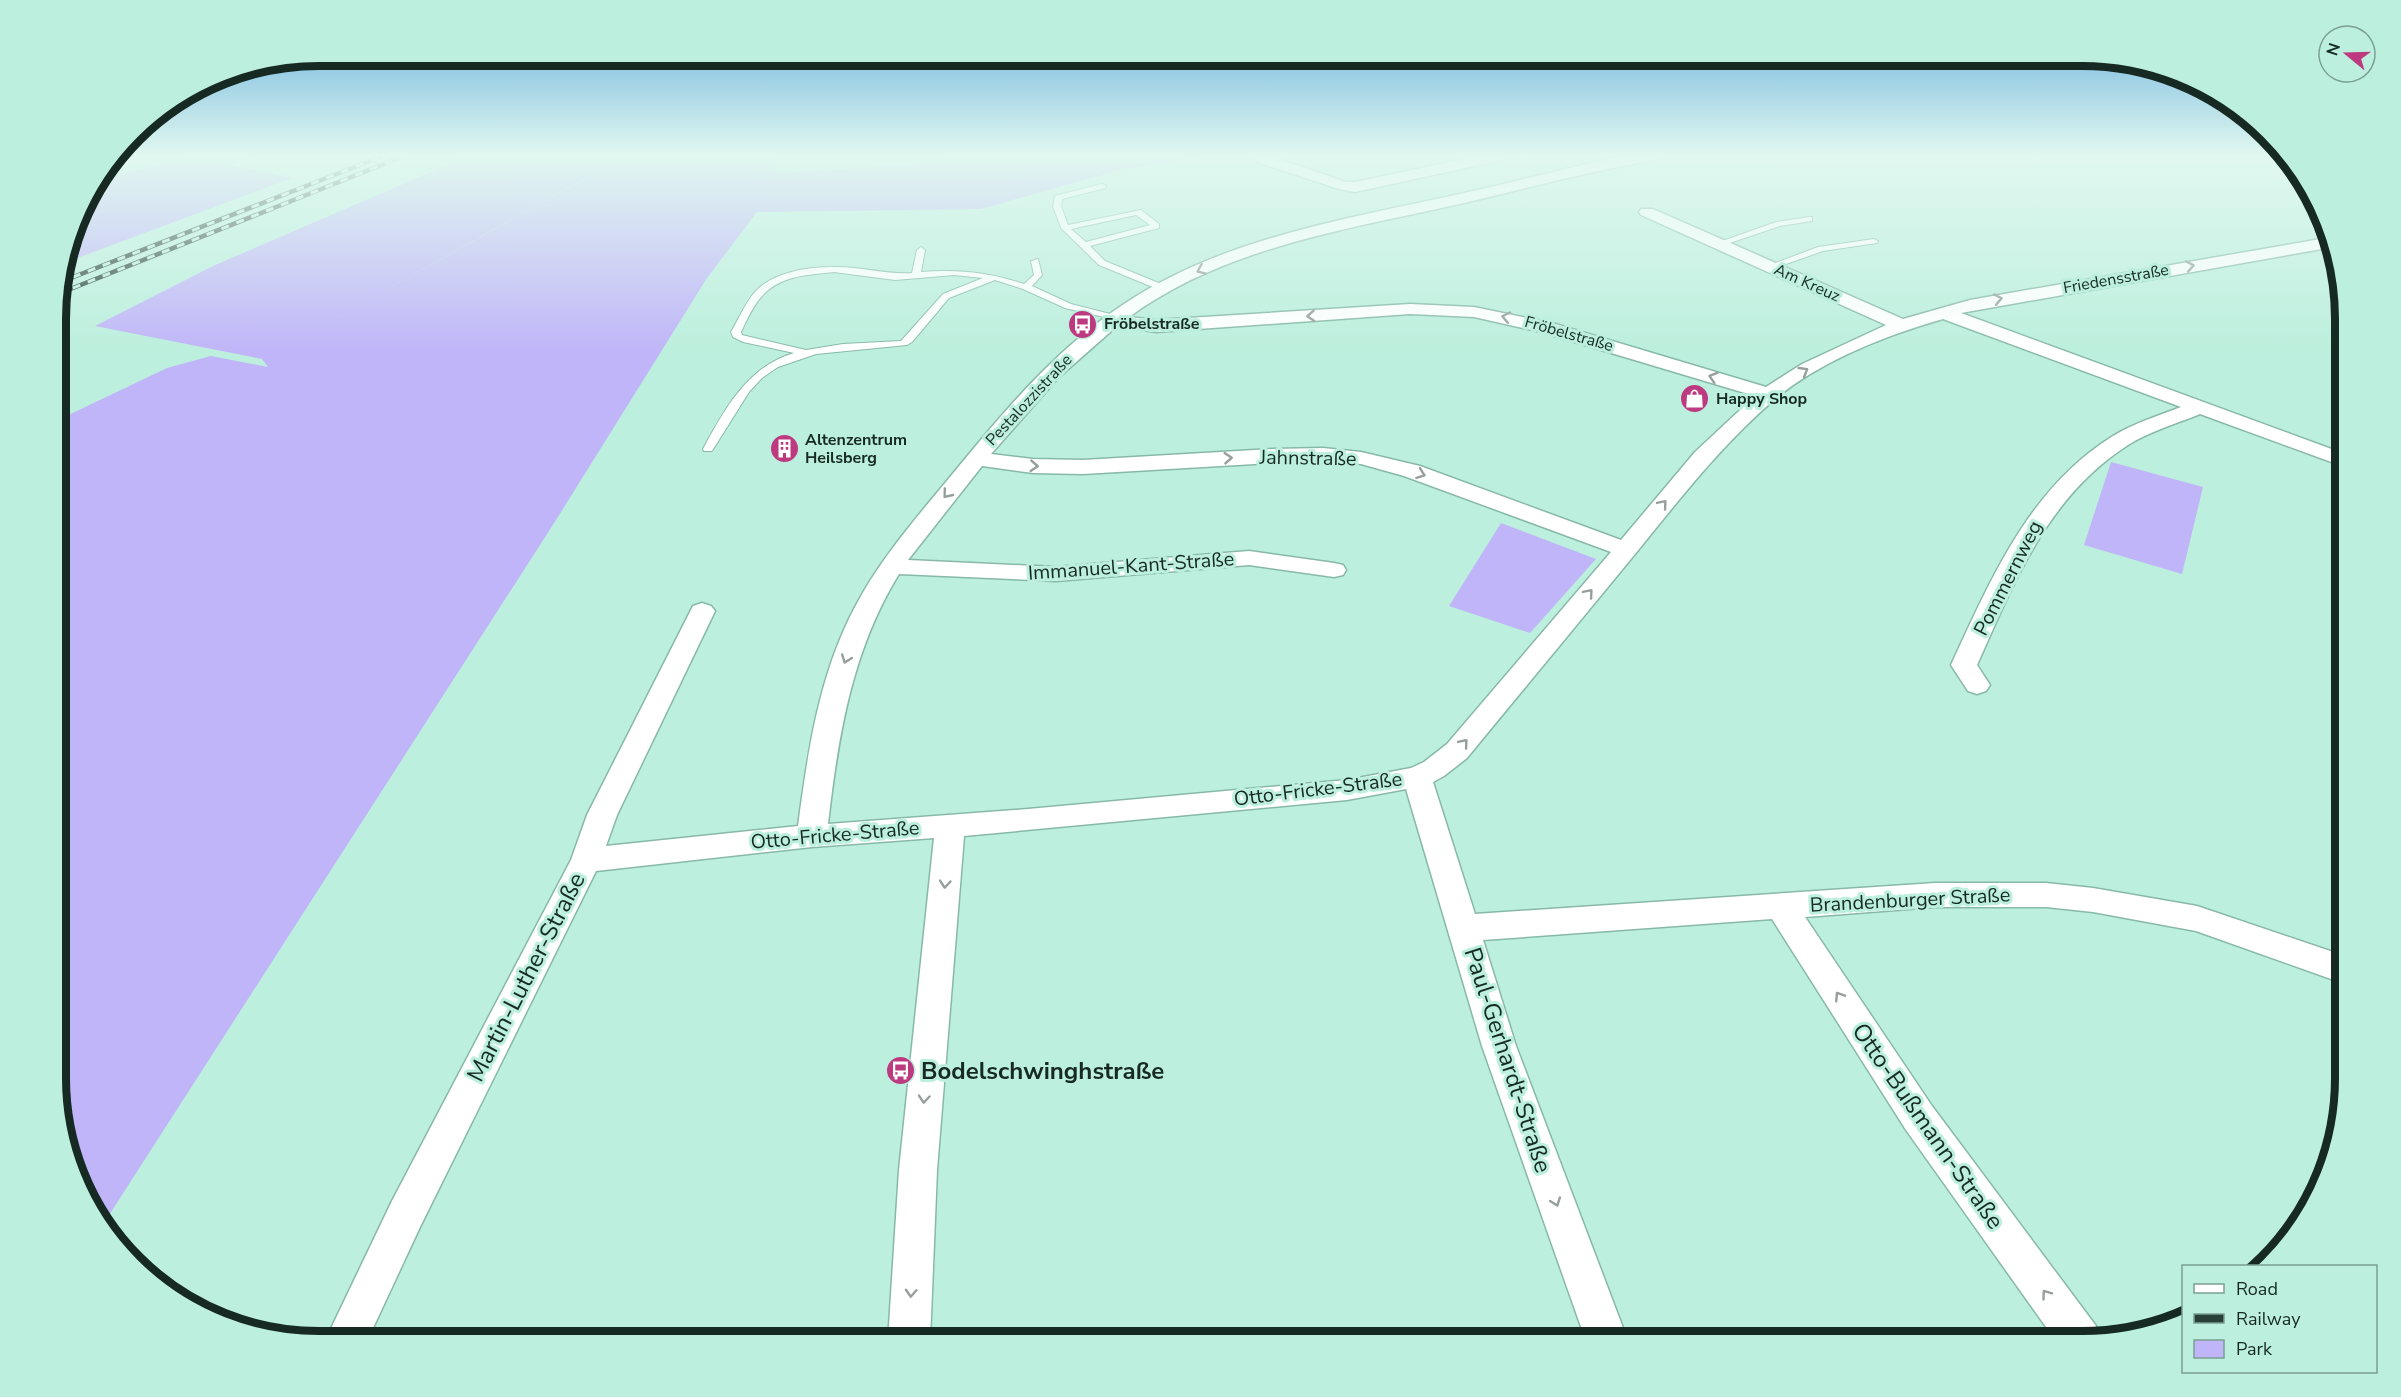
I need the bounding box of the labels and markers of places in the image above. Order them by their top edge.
bus stop icon: Fröbelstraße [1067,308,1099,340]
place label: Fröbelstraße [1104,313,1200,335]
shop icon: Happy Shop [1679,383,1711,415]
place label: Happy Shop [1716,388,1807,410]
place label: Altenzentrum Heilsberg [805,429,907,469]
building icon: Altenzentrum Heilsberg [768,433,800,465]
bus stop icon: Bodelschwinghstraße [884,1055,916,1087]
place label: Bodelschwinghstraße [921,1055,1164,1087]

